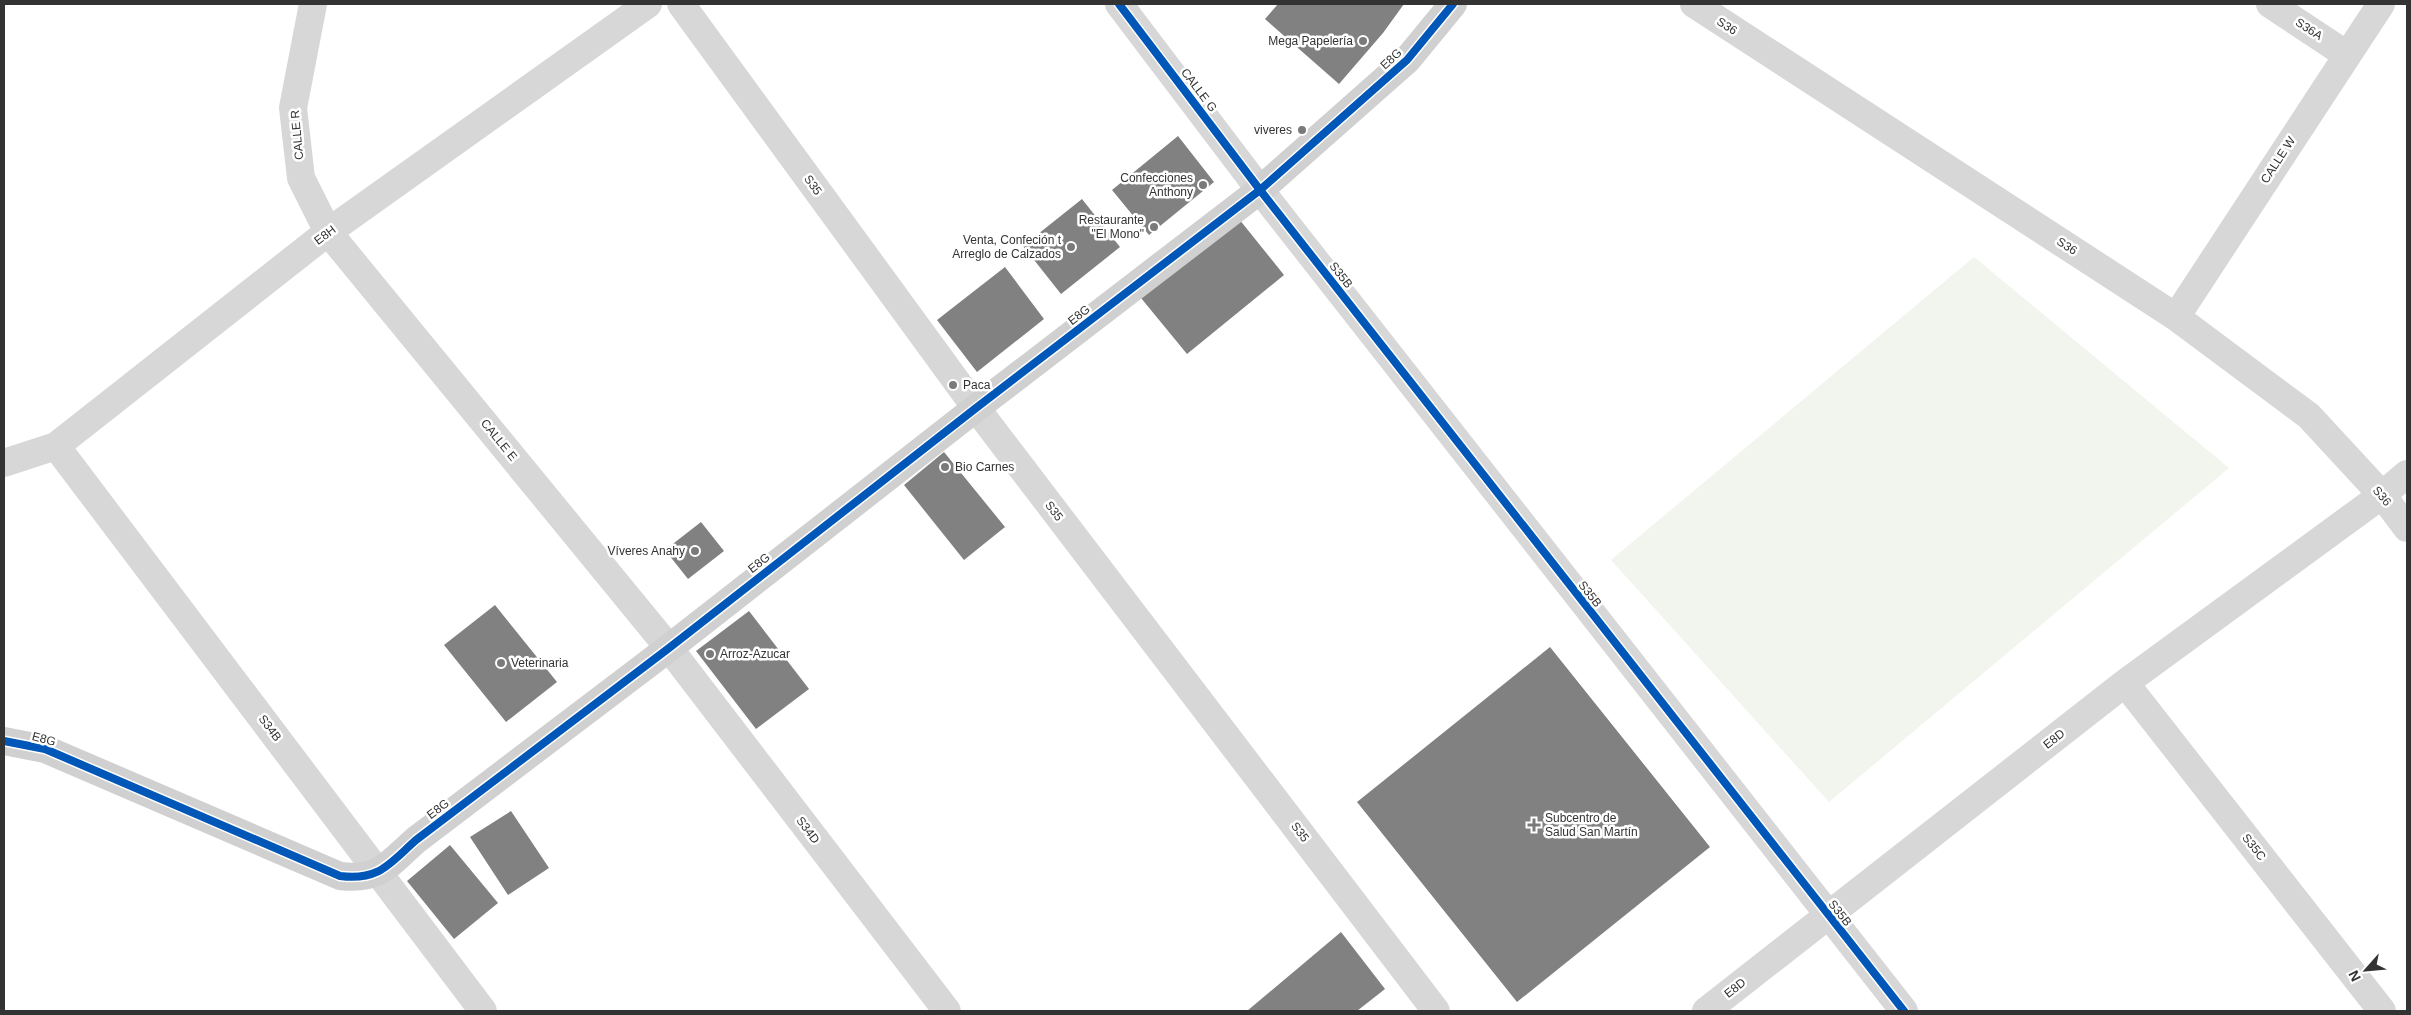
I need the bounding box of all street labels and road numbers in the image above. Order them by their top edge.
street label: S36 [1714,14,1740,38]
street label: S36A [2293,15,2325,43]
street label: E8G [1377,46,1405,72]
street label: CALLE G [1178,66,1220,114]
street label: CALLE R [288,109,306,161]
street label: CALLE W [2258,134,2299,186]
street label: S35 [801,172,825,198]
street label: E8H [311,222,339,248]
street label: S36 [2054,234,2080,258]
street label: S35B [1326,259,1356,291]
street label: E8G [1065,302,1093,328]
street label: CALLE E [478,416,520,464]
street label: S36 [2370,483,2394,509]
street label: S35 [1042,498,1066,524]
street label: E8G [745,550,773,576]
street label: S35B [1575,578,1605,610]
street label: S34B [256,712,284,744]
street label: E8D [2040,726,2068,752]
street label: E8G [31,729,57,749]
street label: E8G [424,796,452,822]
street label: S34D [793,814,823,846]
street label: S35 [1288,819,1312,845]
street label: S35C [2239,831,2269,863]
street label: S35B [1825,897,1855,929]
street label: E8D [1721,975,1749,1001]

